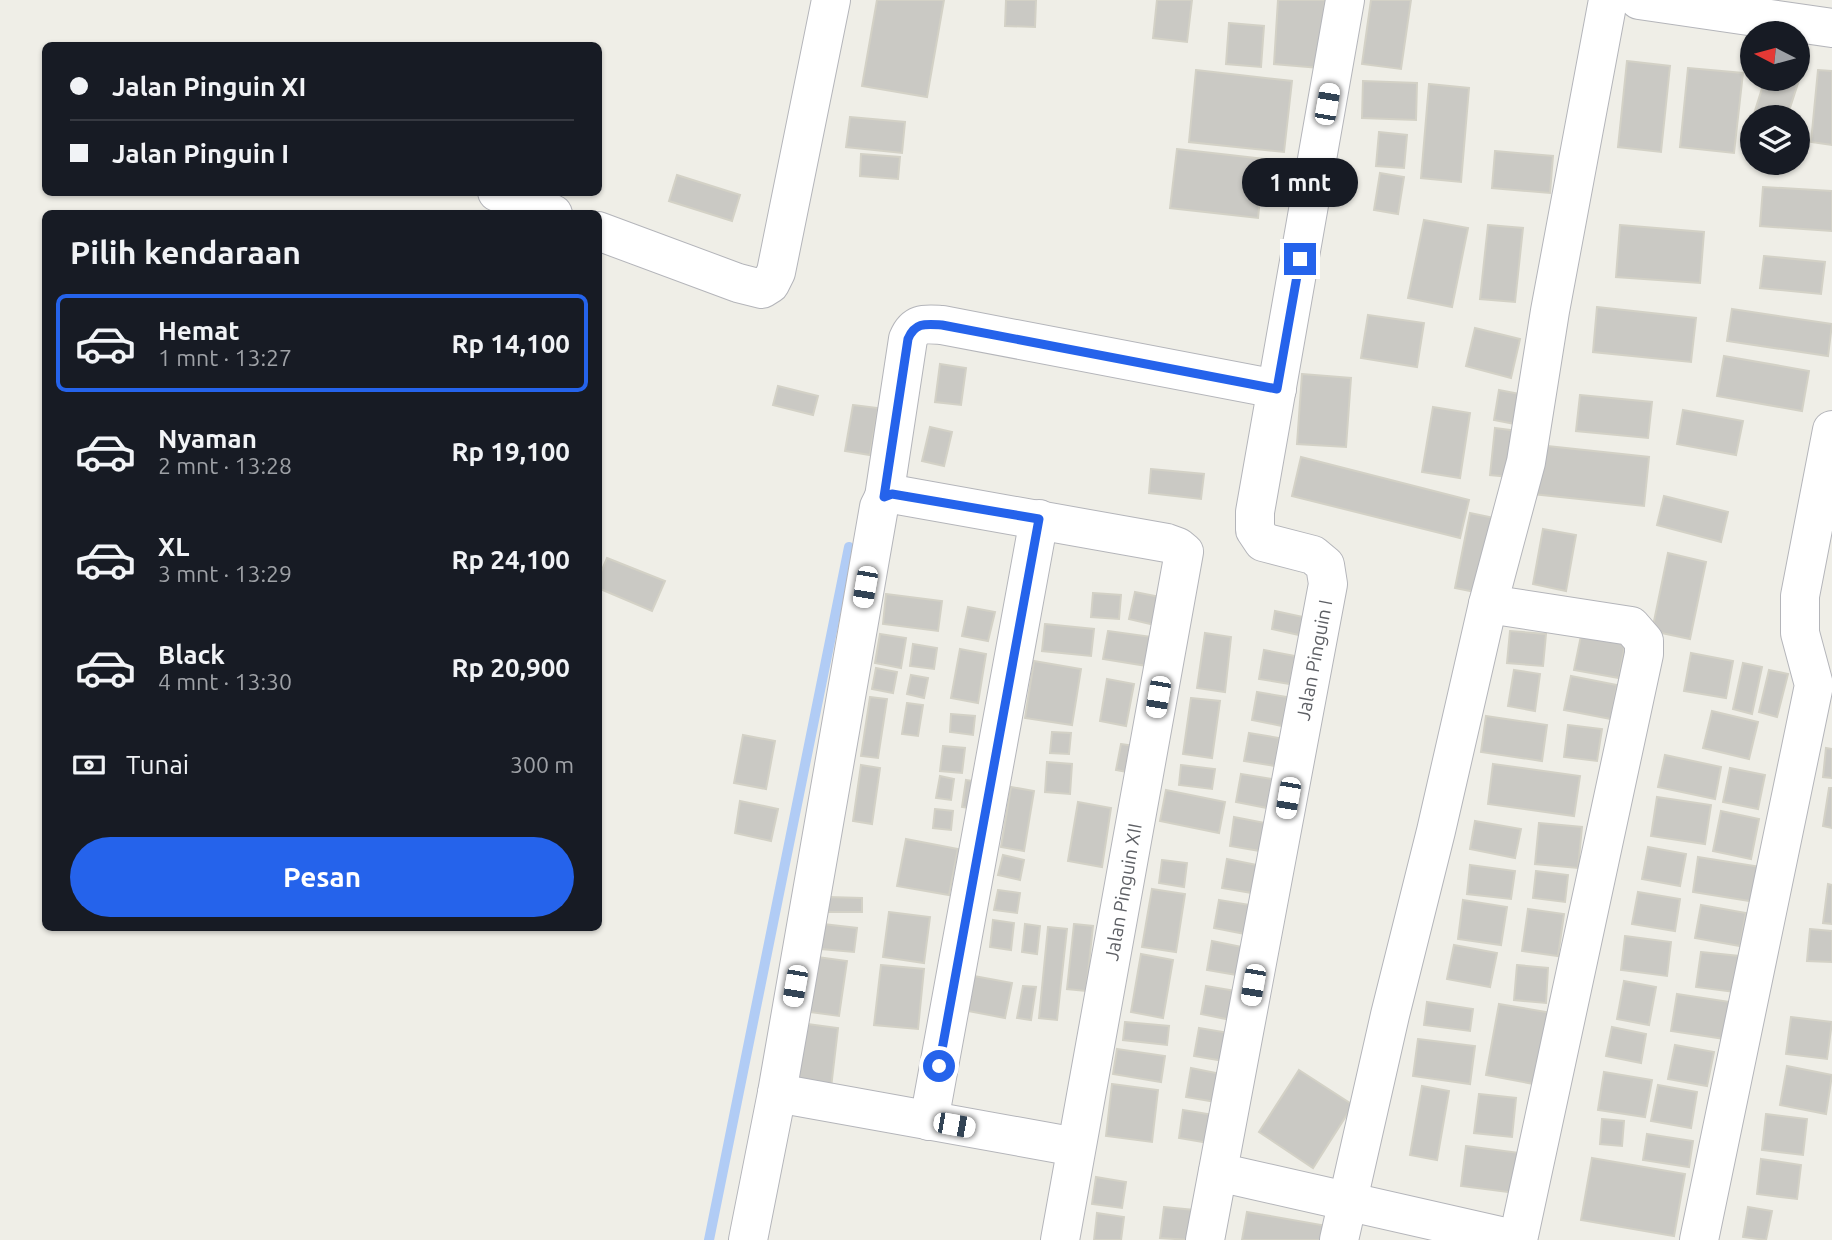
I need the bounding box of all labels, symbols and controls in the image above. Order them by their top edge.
north arrow [1740,21,1810,91]
map controls [1740,21,1810,175]
text: Jalan Pinguin XI [112,72,306,101]
car [1314,81,1341,127]
button: layers [1740,105,1810,175]
text: Jalan Pinguin I [112,139,289,168]
callout: 1 mnt [1242,158,1358,206]
text: 1 mnt [1269,170,1331,195]
text: Pilih kendaraan [70,234,301,270]
route end [1284,243,1316,275]
icon: car [74,312,137,375]
text: Hemat [158,316,240,345]
text: Rp 14,100 [451,329,570,358]
text: 1 mnt · 13:27 [158,345,292,370]
icon: car [74,420,137,483]
text: Nyaman [158,424,257,453]
text: Rp 19,100 [451,437,570,466]
text: 2 mnt · 13:28 [158,453,292,478]
icon: car [74,528,137,591]
text: XL [158,532,189,561]
text: Rp 24,100 [451,545,570,574]
text: 3 mnt · 13:29 [158,561,292,586]
car [852,564,879,610]
street label: Jalan Pinguin I [1292,598,1336,722]
icon: car [74,636,137,699]
text: Black [158,640,225,669]
text: Rp 20,900 [451,653,570,682]
text: 4 mnt · 13:30 [158,669,292,694]
car [1145,674,1172,720]
icon: cash [70,746,108,784]
text: Tunai [126,750,189,779]
text: 300 m [510,752,574,777]
car [1275,775,1302,821]
street label: Jalan Pinguin XII [1100,822,1146,962]
button: Pesan [70,837,574,917]
car [1240,962,1267,1008]
car [782,963,809,1009]
route start [923,1050,955,1082]
car [932,1111,977,1139]

